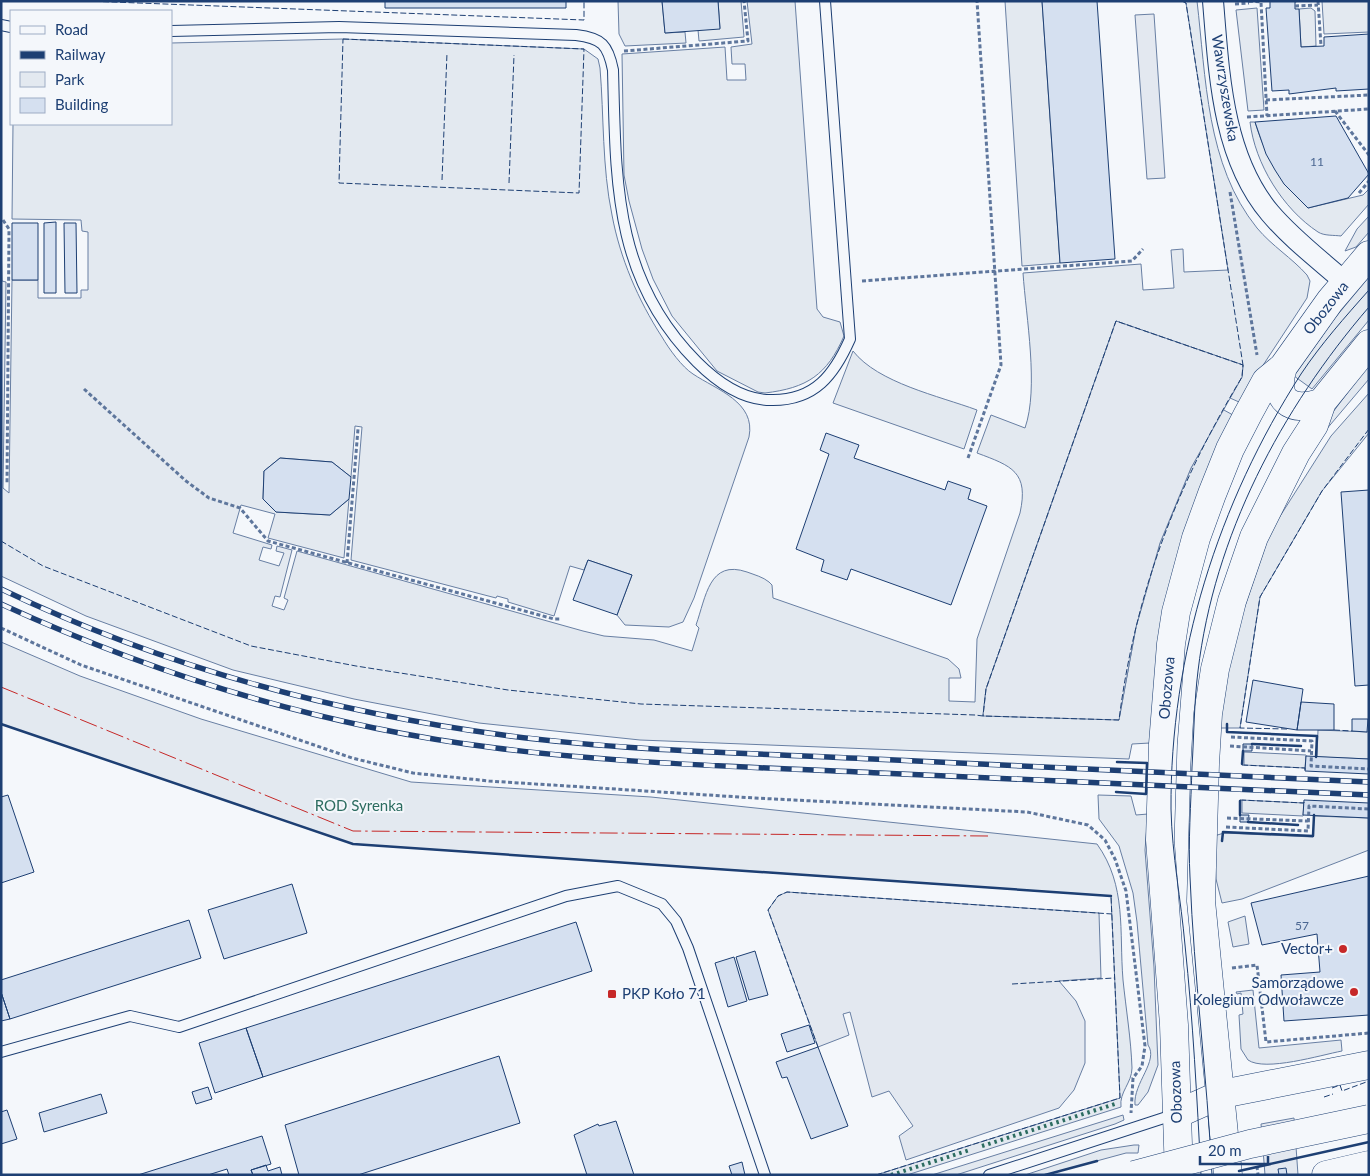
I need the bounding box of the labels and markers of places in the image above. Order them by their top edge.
place label: Vector+ [1281,939,1333,957]
marker: Vector+ [1337,943,1349,955]
place label: Samorządowe Kolegium Odwoławcze [1193,973,1344,1008]
place label: PKP Koło 71 [622,984,706,1002]
marker: Samorządowe Kolegium Odwoławcze [1348,986,1360,998]
marker: PKP Koło 71 [606,988,618,1000]

